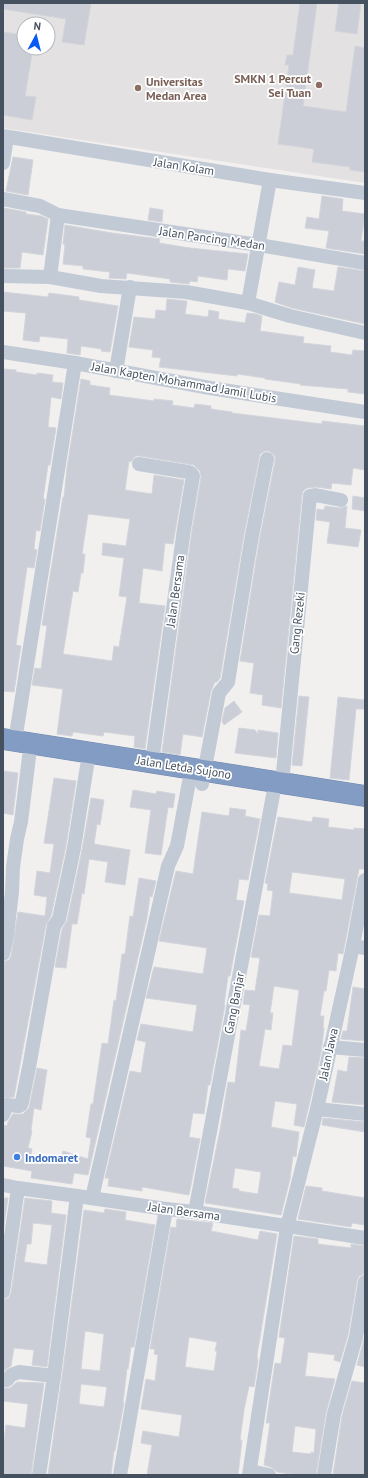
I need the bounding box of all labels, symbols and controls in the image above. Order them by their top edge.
north arrow [16,16,56,56]
text: N [33,19,42,33]
place label: SMKN 1 Percut Sei Tuan [234,71,312,100]
place label: Universitas Medan Area [146,74,207,103]
marker: SMKN 1 Percut Sei Tuan [314,80,324,90]
marker: Universitas Medan Area [133,83,143,93]
street label: Jalan Kolam [152,154,215,178]
street label: Jalan Pancing Medan [157,223,266,253]
street label: Jalan Kapten Mohammad Jamil Lubis [89,358,278,406]
street label: Jalan Bersama [162,554,187,629]
street label: Gang Rezeki [286,591,308,655]
street label: Jalan Letda Sujono [135,752,232,782]
street label: Gang Banjar [221,971,247,1035]
street label: Jalan Jawa [315,1027,341,1082]
place label: Indomaret [25,1150,79,1165]
marker: Indomaret [12,1152,22,1162]
street label: Jalan Bersama [146,1198,221,1223]

